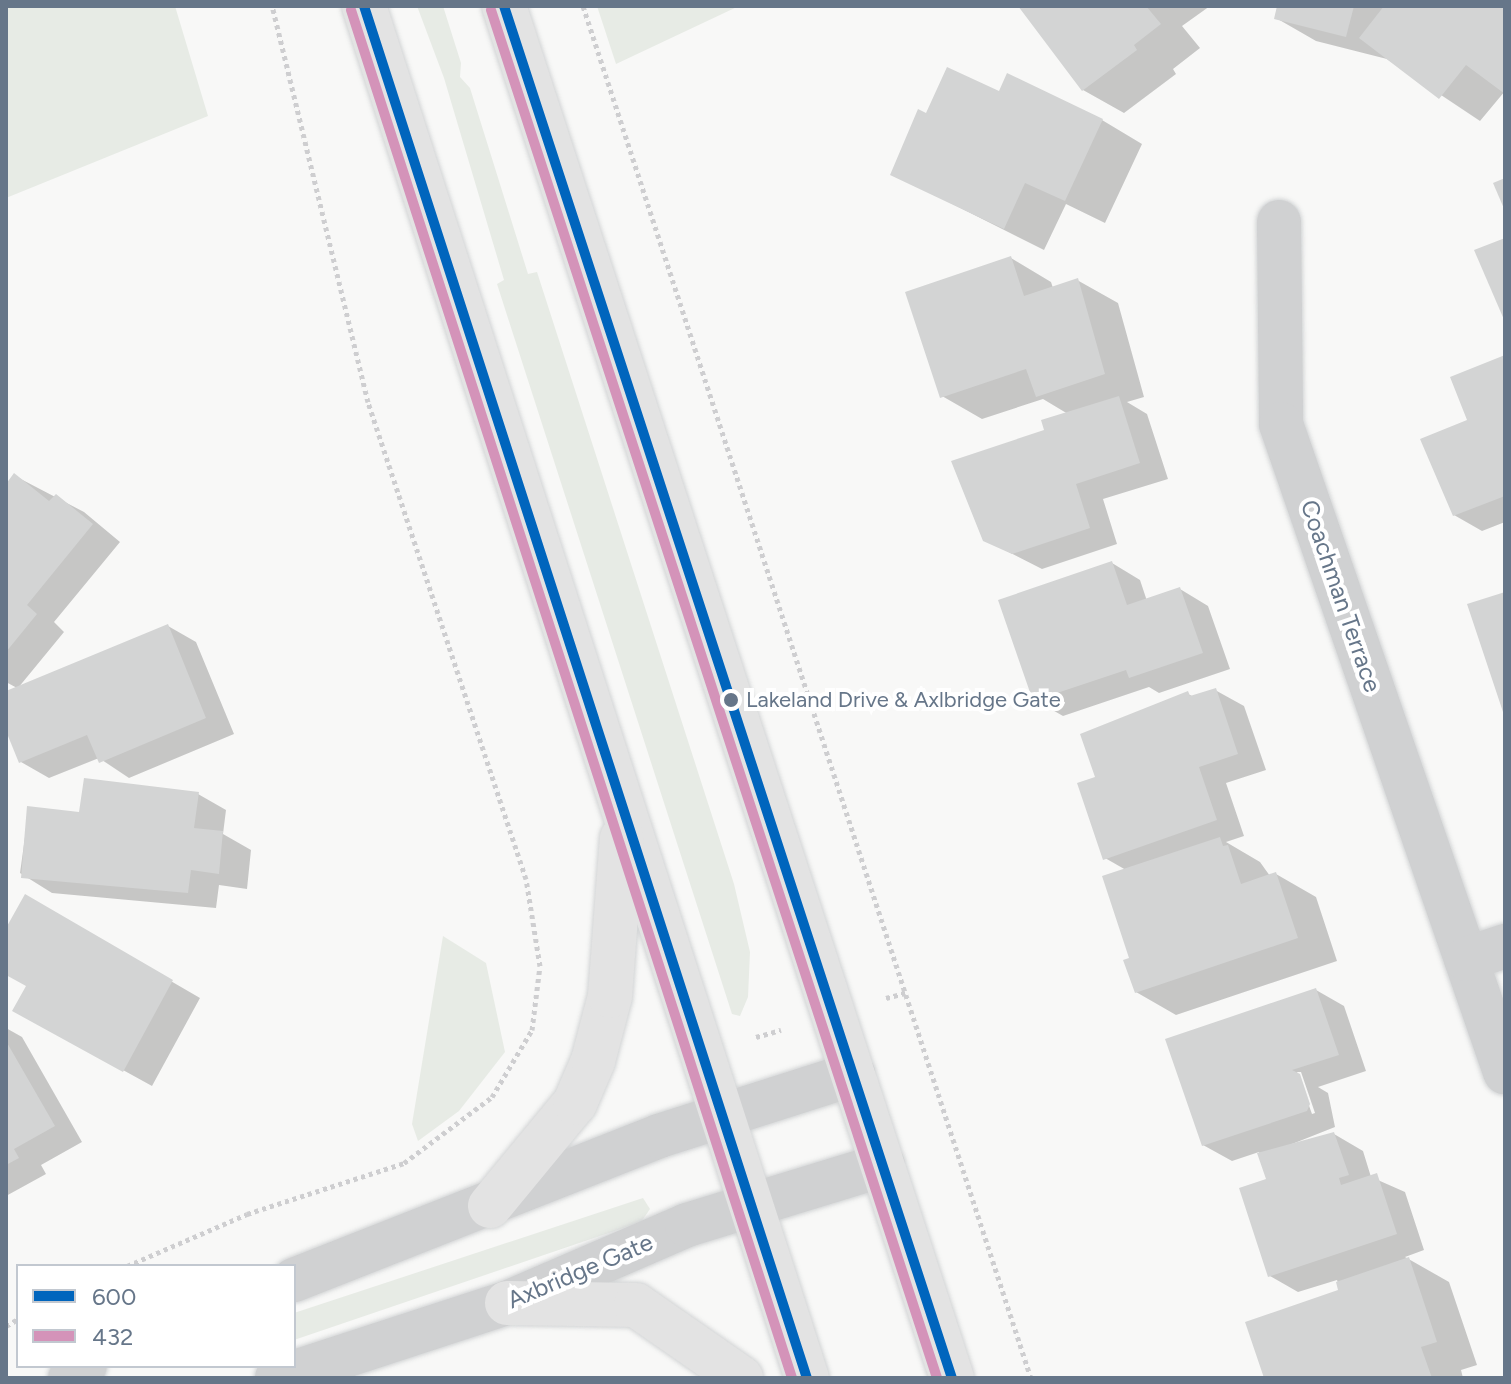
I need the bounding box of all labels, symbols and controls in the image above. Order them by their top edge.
street label: Coachman Terrace [1295,496,1387,696]
place label: Lakeland Drive & Axlbridge Gate [746,687,1061,713]
marker: Lakeland Drive & Axlbridge Gate [723,692,739,708]
street label: Axbridge Gate [503,1227,657,1315]
legend [16,1264,296,1368]
text: 600 [92,1282,136,1311]
text: 432 [92,1322,133,1351]

